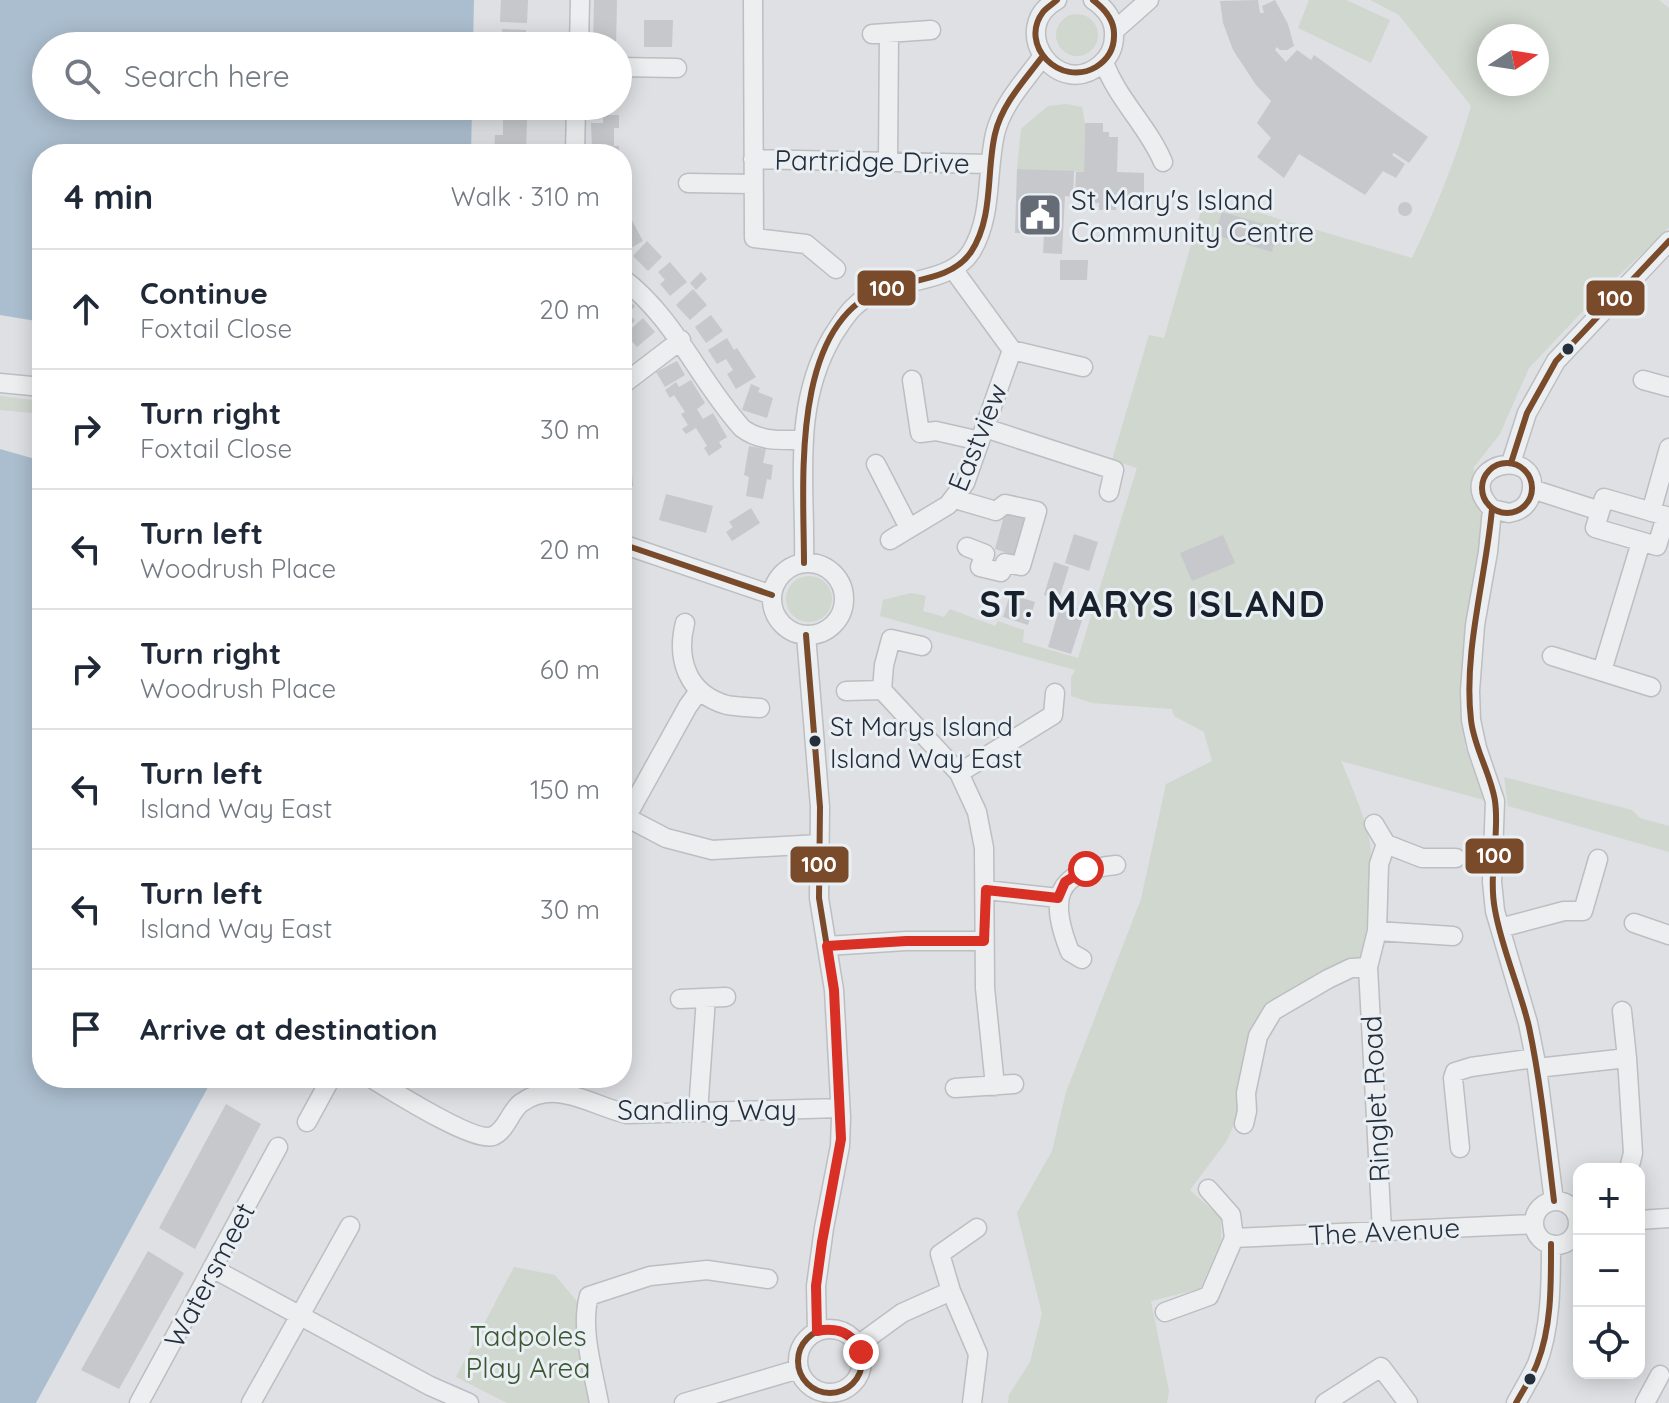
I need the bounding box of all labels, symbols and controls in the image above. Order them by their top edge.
north arrow [1477,24,1549,96]
search box [32,32,632,120]
icon: search [60,54,104,98]
text: Search here [124,57,290,95]
street label: Partridge Drive [774,142,970,180]
text: 4 min [64,175,153,218]
text: Walk · 310 m [451,180,600,213]
place label: St Mary's Island Community Centre [1071,182,1314,249]
public building icon: St Mary's Island Community Centre [1016,191,1064,239]
line badge: 100 [856,269,917,307]
text: Continue [140,274,268,312]
text: 100 [869,274,905,302]
line badge: 100 [1585,279,1646,317]
text: 100 [1597,284,1633,312]
icon: ahead [64,287,108,331]
text: 20 m [539,293,600,326]
text: Foxtail Close [140,312,292,345]
unlabelled marker [1560,341,1576,357]
street label: Eastview [940,378,1014,496]
text: Turn right [140,394,281,432]
icon: right [64,407,108,451]
text: 30 m [540,413,600,446]
text: Foxtail Close [140,432,292,465]
text: Turn left [140,514,263,552]
icon: left [64,527,108,571]
text: 20 m [539,533,600,566]
text: Woodrush Place [140,552,336,585]
district label: ST. MARYS ISLAND [980,581,1326,626]
text: Turn right [140,634,281,672]
icon: right [64,647,108,691]
text: 60 m [540,653,600,686]
text: Woodrush Place [140,672,336,705]
place label: St Marys Island Island Way East [830,710,1022,775]
marker: St Marys Island Island Way East [807,733,823,749]
text: Turn left [140,754,263,792]
icon: left [64,767,108,811]
text: 150 m [530,773,600,806]
text: Island Way East [140,792,332,825]
line badge: 100 [1464,837,1525,875]
text: 100 [1476,841,1512,869]
line badge: 100 [789,845,850,884]
text: 100 [801,850,837,878]
route start [1068,851,1104,887]
text: Turn left [140,874,263,912]
icon: left [64,887,108,931]
text: 30 m [540,893,600,926]
text: Island Way East [140,912,332,945]
icon: arrive [64,1007,108,1051]
text: Arrive at destination [140,1010,438,1048]
street label: Ringlet Road [1353,1015,1397,1183]
street label: Sandling Way [617,1092,797,1127]
map controls [1573,1163,1645,1379]
button: + [1573,1163,1645,1235]
street label: Watersmeet [156,1196,262,1354]
street label: The Avenue [1307,1210,1461,1252]
button: − [1573,1235,1645,1307]
button: locate [1573,1307,1645,1379]
park label: Tadpoles Play Area [466,1318,590,1385]
route end [843,1334,879,1370]
unlabelled marker [1522,1371,1538,1387]

